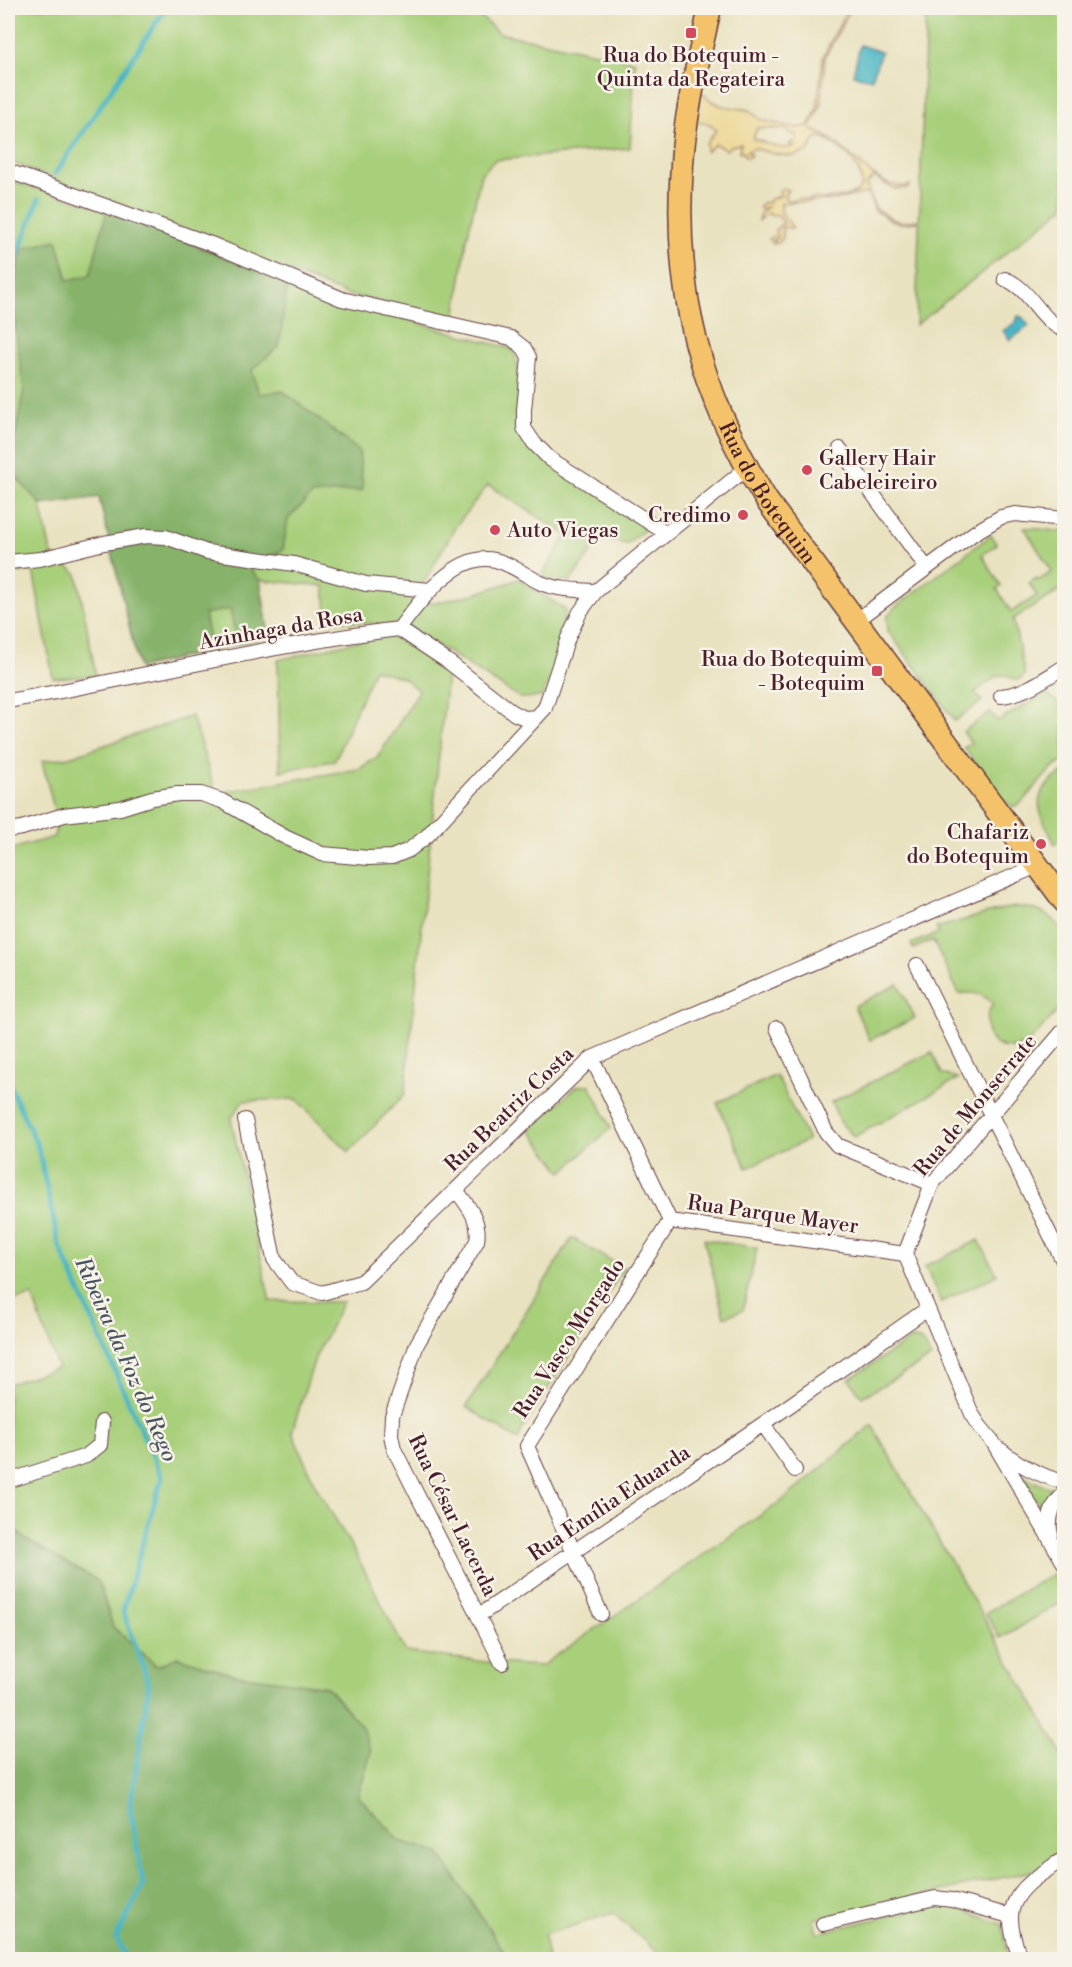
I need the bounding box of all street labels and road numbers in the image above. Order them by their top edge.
street label: Rua do Botequim [712,418,822,570]
street label: Azinhaga da Rosa [196,602,365,656]
street label: Rua de Monserrate [909,1029,1043,1182]
street label: Rua Beatriz Costa [440,1041,580,1178]
street label: Rua Parque Mayer [686,1190,860,1240]
street label: Rua Vasco Morgado [508,1254,631,1424]
street label: Rua César Lacerda [402,1430,503,1601]
street label: Rua Emília Eduarda [524,1440,696,1568]

